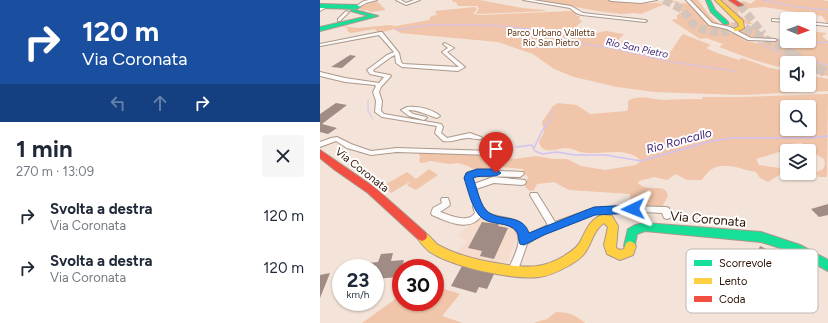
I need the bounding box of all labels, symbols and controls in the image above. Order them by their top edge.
north arrow [780,12,816,48]
map controls [780,12,816,180]
text: 120 m [82,14,159,48]
icon: right [16,16,68,68]
park label: Parco Urbano Valletta Rio San Pietro [507,27,595,48]
water label: Rio San Pietro [605,35,670,61]
text: Via Coronata [82,48,187,70]
button: sound [780,56,816,92]
icon: left [107,92,129,114]
icon: ahead [149,92,171,114]
icon: right [191,92,213,114]
button: search [780,100,816,136]
water label: Rio Roncallo [645,126,713,156]
pin [479,132,513,173]
text: 1 min [16,134,73,163]
button: close [262,135,304,177]
icon: arrive [485,138,507,160]
button: layers [780,144,816,180]
street label: Via Coronata [333,145,391,195]
text: 270 m · 13:09 [16,164,94,179]
position arrow [612,188,654,230]
text: Svolta a destra [50,200,153,218]
icon: right [16,205,38,227]
text: 120 m [263,207,304,225]
street label: Via Coronata [669,208,747,230]
text: Via Coronata [50,218,126,233]
legend [686,249,818,313]
text: Svolta a destra [50,252,153,270]
icon: right [16,257,38,279]
text: Scorrevole [719,257,772,270]
text: 120 m [263,259,304,277]
speed limit sign: 30 [392,259,444,311]
text: 23 [347,268,369,292]
text: Via Coronata [50,270,126,285]
text: Lento [719,275,747,288]
text: km/h [347,288,369,301]
text: Coda [719,293,745,306]

